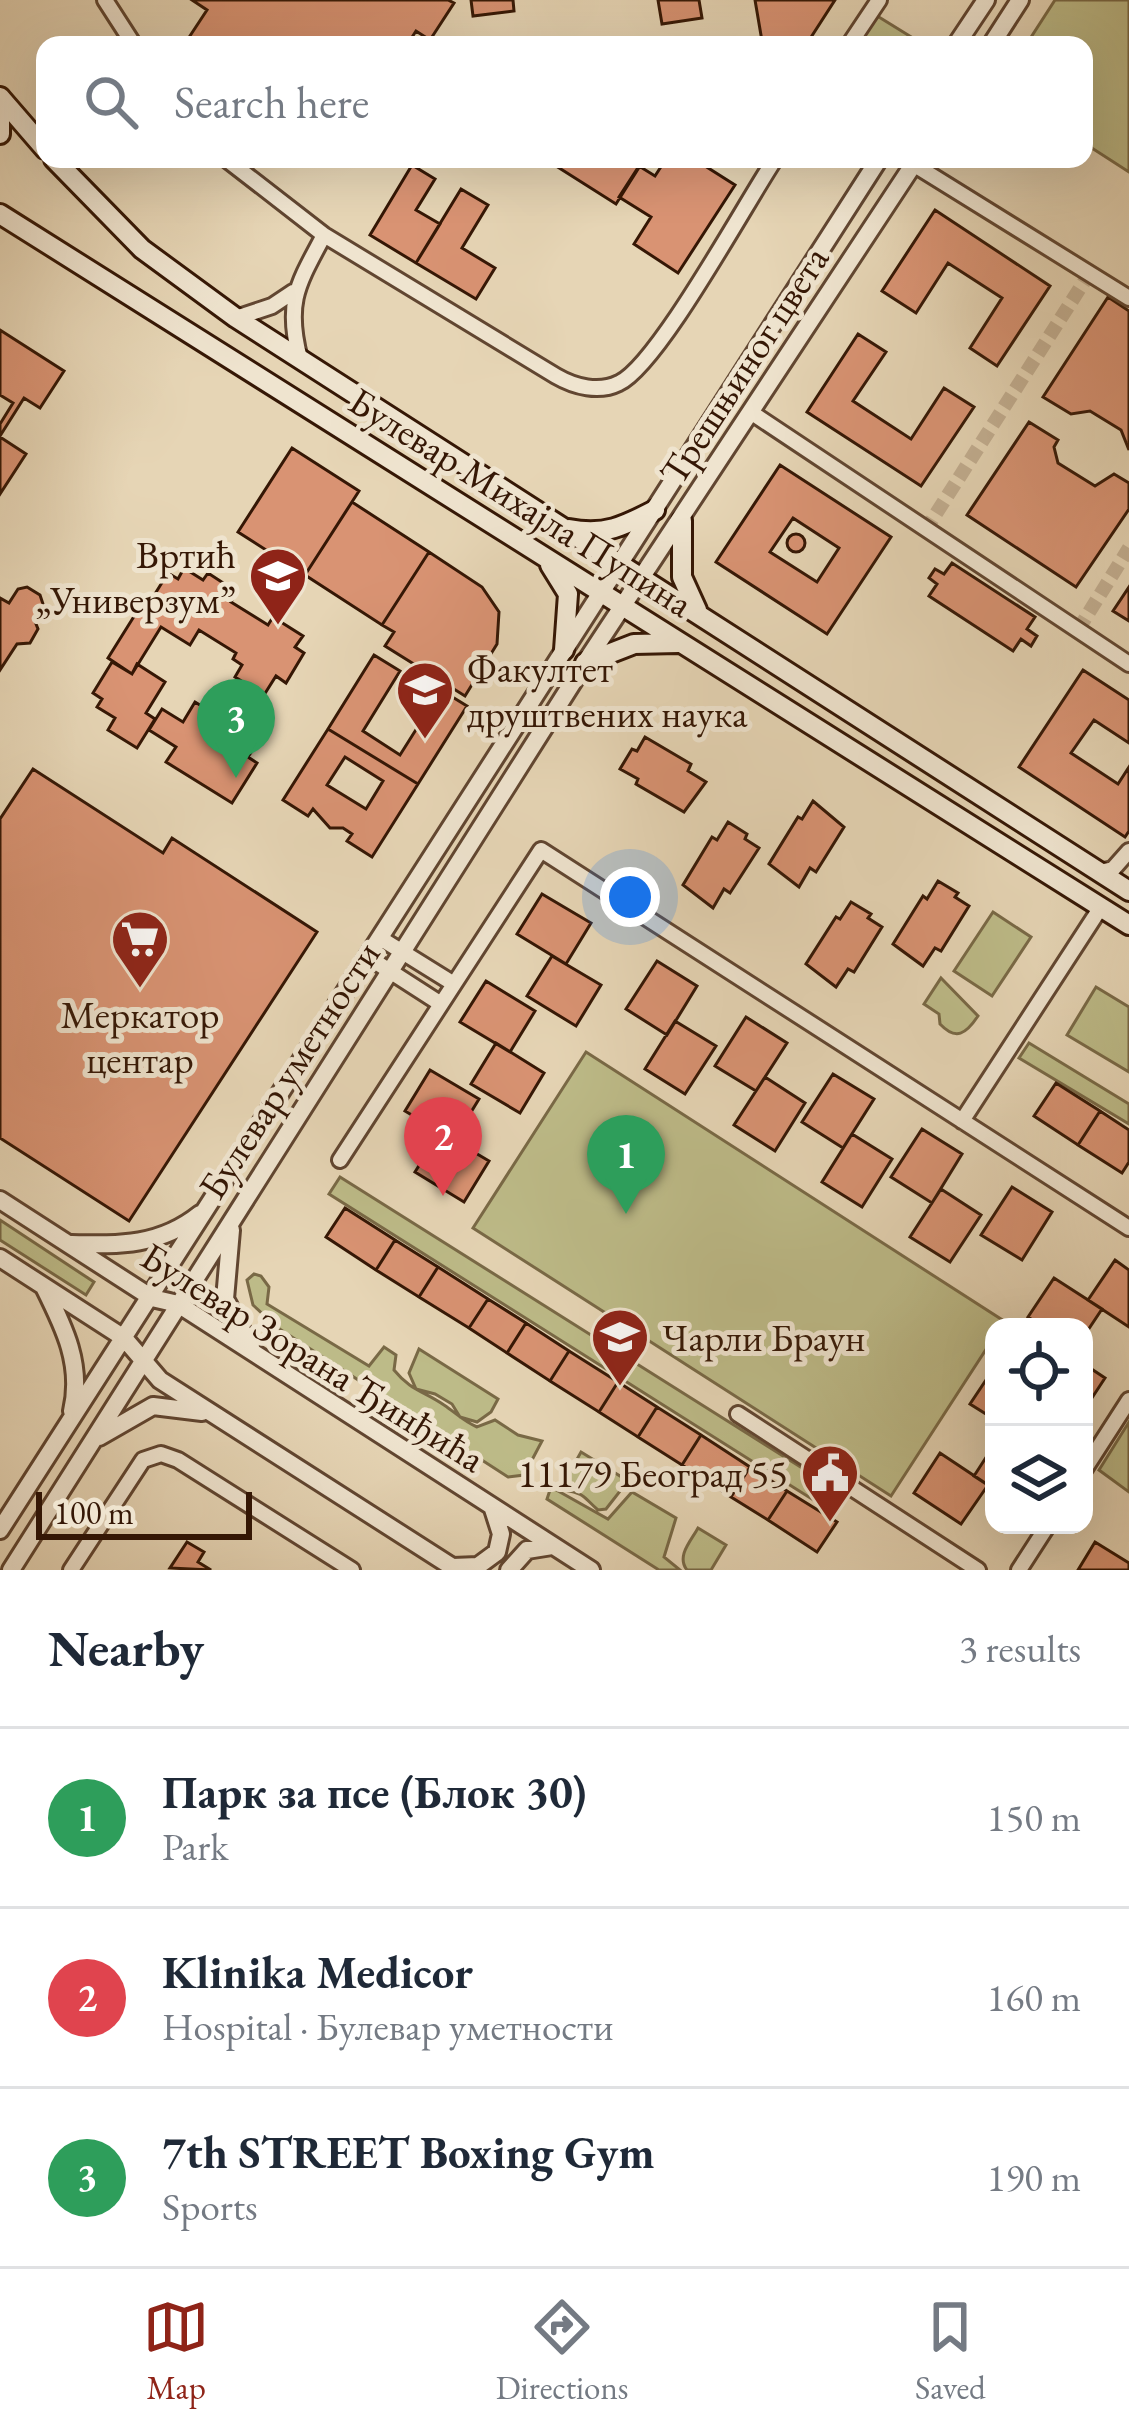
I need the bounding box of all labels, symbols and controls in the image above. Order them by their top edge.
search box [36,36,1093,168]
icon: search [78,69,144,135]
text: Search here [174,73,369,131]
street label: Трешњиног цвета [648,236,840,494]
street label: Булевар Михајла Пупина [339,375,703,629]
place label: Вртић „Универзум” [35,529,236,625]
school or university icon: Вртић „Универзум” [247,545,309,627]
place label: Факултет друштвених наука [467,643,748,739]
school or university icon: Факултет друштвених наука [394,659,456,741]
pin: 3 [197,679,275,778]
your location [600,867,660,927]
supermarket icon: Меркатор центар [109,908,171,990]
street label: Булевар уметности [187,931,391,1209]
place label: Меркатор центар [61,989,219,1085]
pin: 2 [404,1097,482,1196]
pin: 1 [587,1115,665,1214]
street label: Булевар Зорана Ђинђића [131,1230,495,1484]
school or university icon: Чарли Браун [589,1306,651,1388]
place label: Чарли Браун [662,1312,865,1363]
map controls [985,1318,1093,1534]
button: locate [985,1318,1093,1426]
button: layers [985,1426,1093,1534]
public building icon: 11179 Београд 55 [799,1442,861,1524]
place label: 11179 Београд 55 [518,1448,788,1499]
scale bar [36,1486,252,1539]
text: 100 m [54,1491,134,1534]
text: Nearby [48,1615,204,1681]
text: 3 results [959,1623,1081,1674]
text: Парк за псе (Блок 30) [162,1763,587,1821]
text: 1 [77,1792,97,1843]
text: 150 m [987,1792,1081,1843]
text: Park [162,1821,228,1872]
text: Klinika Medicor [162,1943,473,2001]
text: 2 [77,1972,97,2023]
text: 160 m [987,1972,1081,2023]
text: Hospital · Булевар уметности [162,2001,614,2052]
text: 7th STREET Boxing Gym [162,2123,654,2181]
text: 3 [77,2152,97,2203]
text: 190 m [987,2152,1081,2203]
text: Sports [162,2181,258,2232]
tab: Map [143,2294,209,2409]
tab: Directions [496,2294,629,2409]
tab: Saved [915,2294,986,2409]

